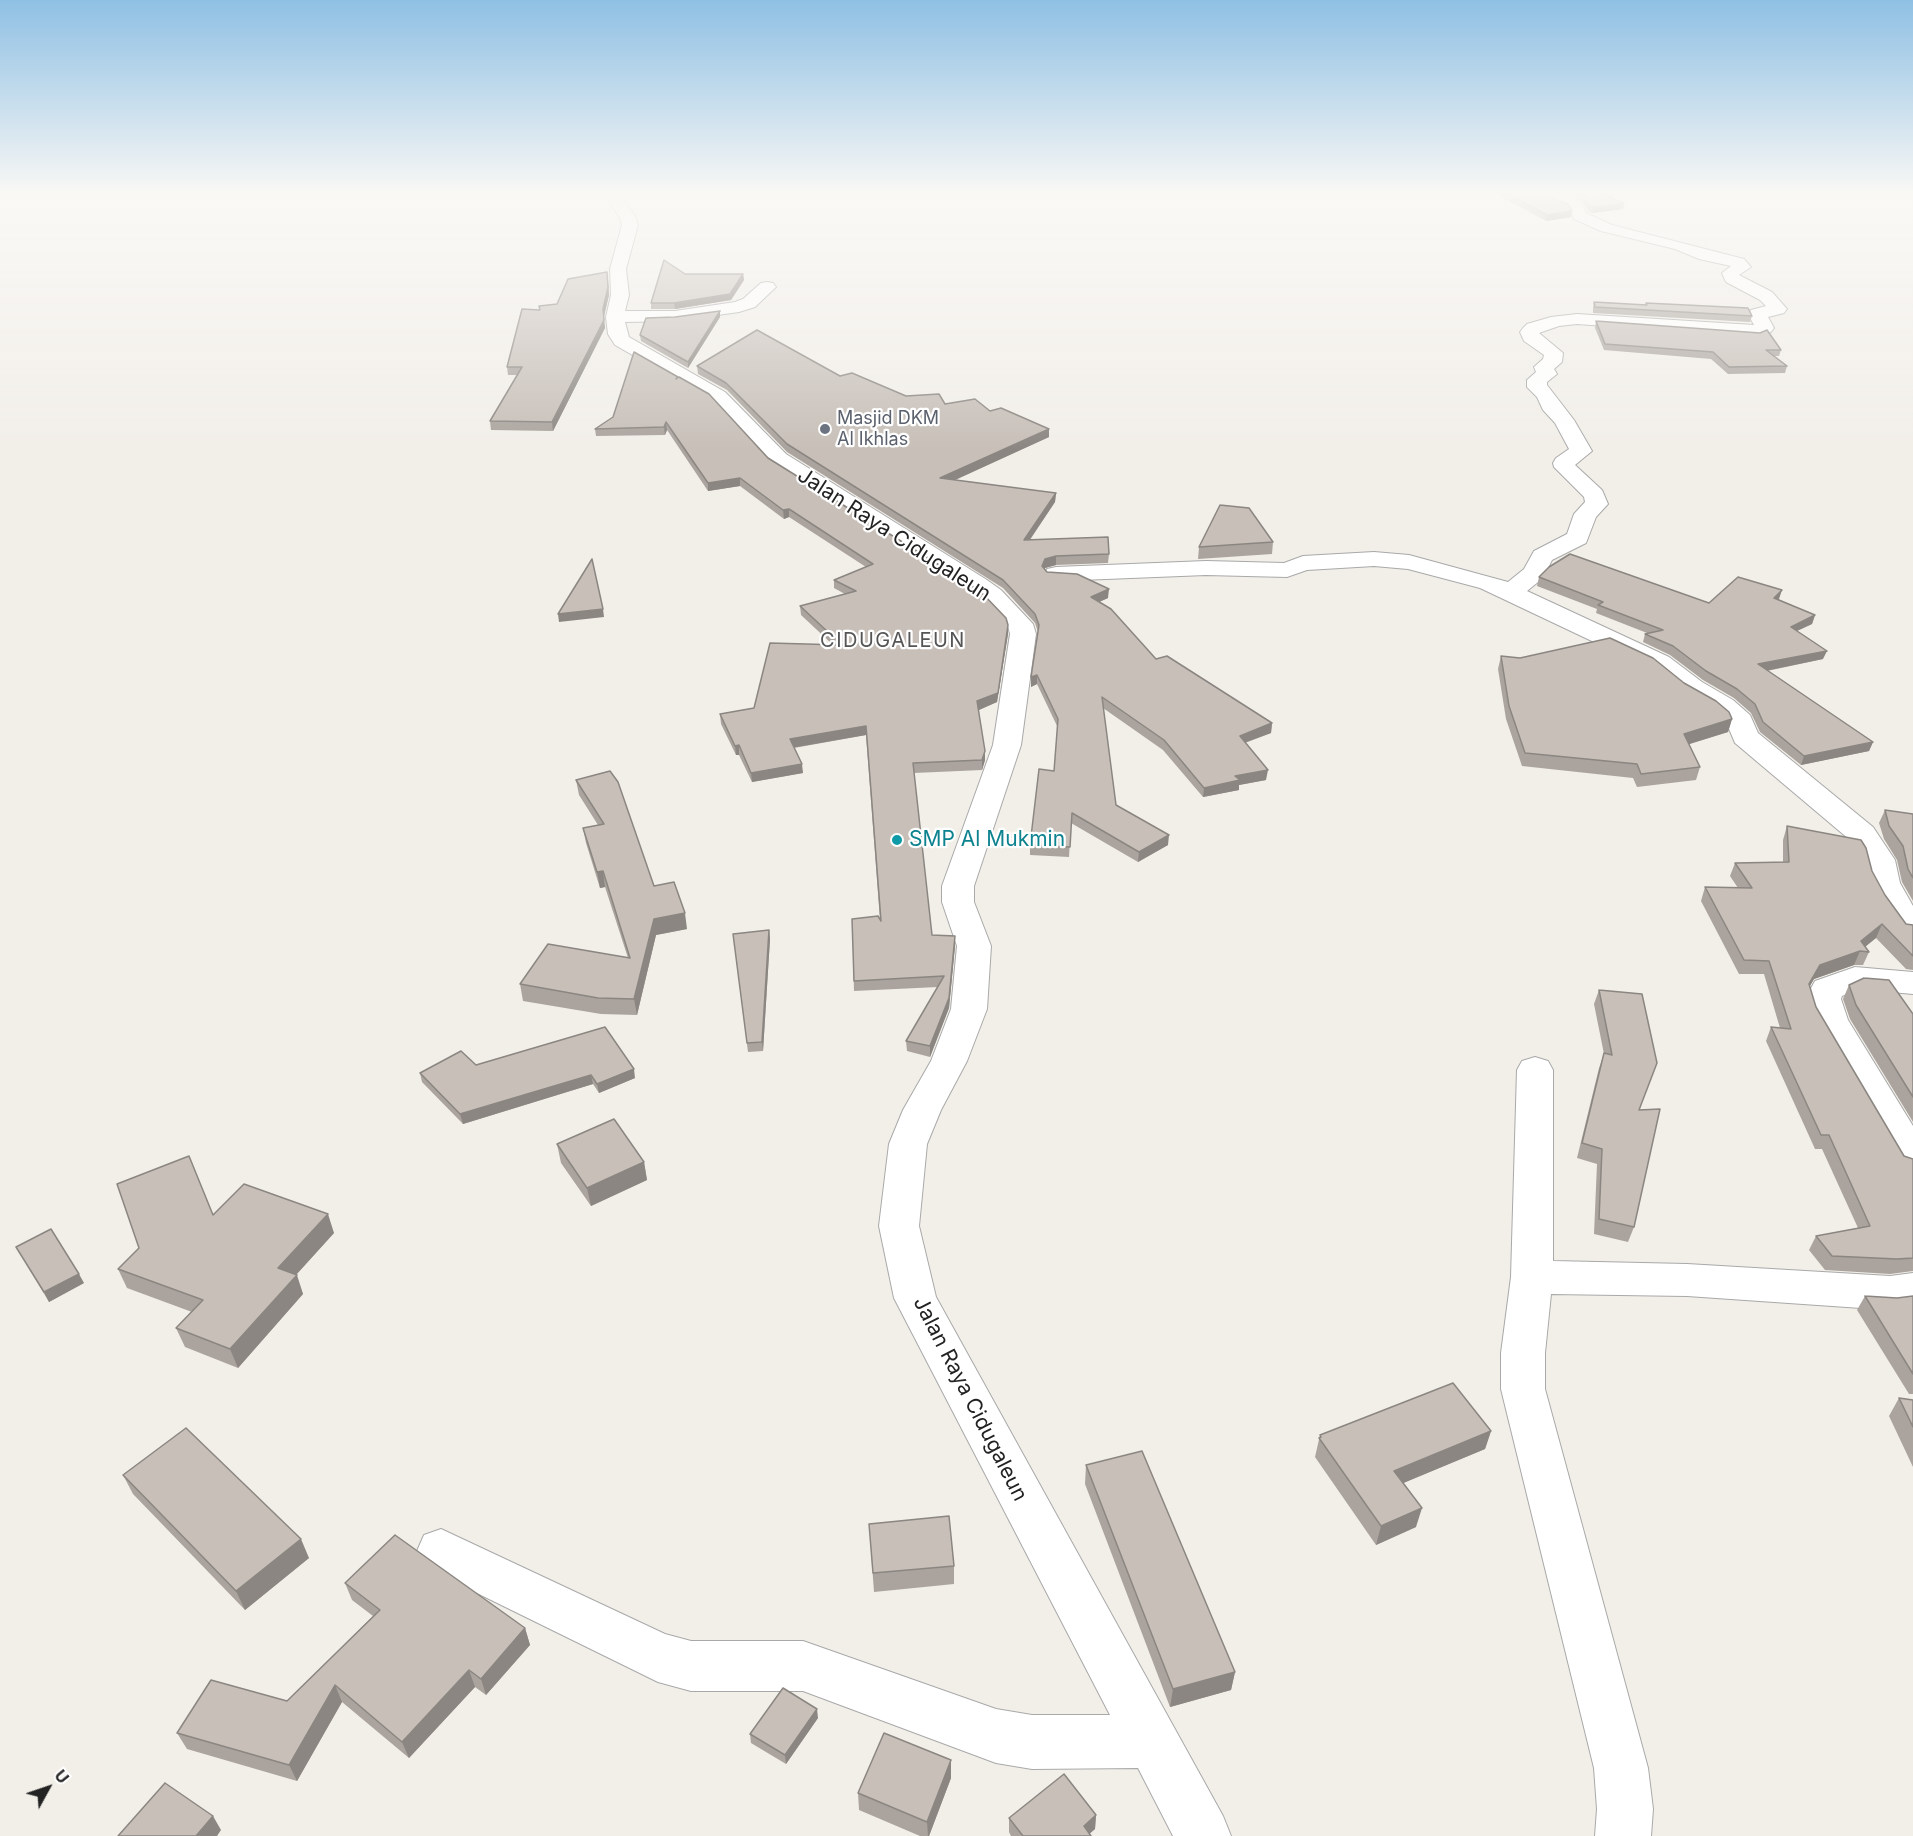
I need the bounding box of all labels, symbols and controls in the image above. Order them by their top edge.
place label: Masjid DKM Al Ikhlas [837,408,939,450]
marker: Masjid DKM Al Ikhlas [818,422,832,436]
street label: Jalan Raya Cidugaleun [792,463,996,607]
district label: CIDUGALEUN [820,629,966,653]
place label: SMP Al Mukmin [909,827,1065,853]
marker: SMP Al Mukmin [890,833,904,847]
street label: Jalan Raya Cidugaleun [908,1293,1032,1505]
north arrow [18,1758,78,1818]
text: U [50,1766,73,1787]

